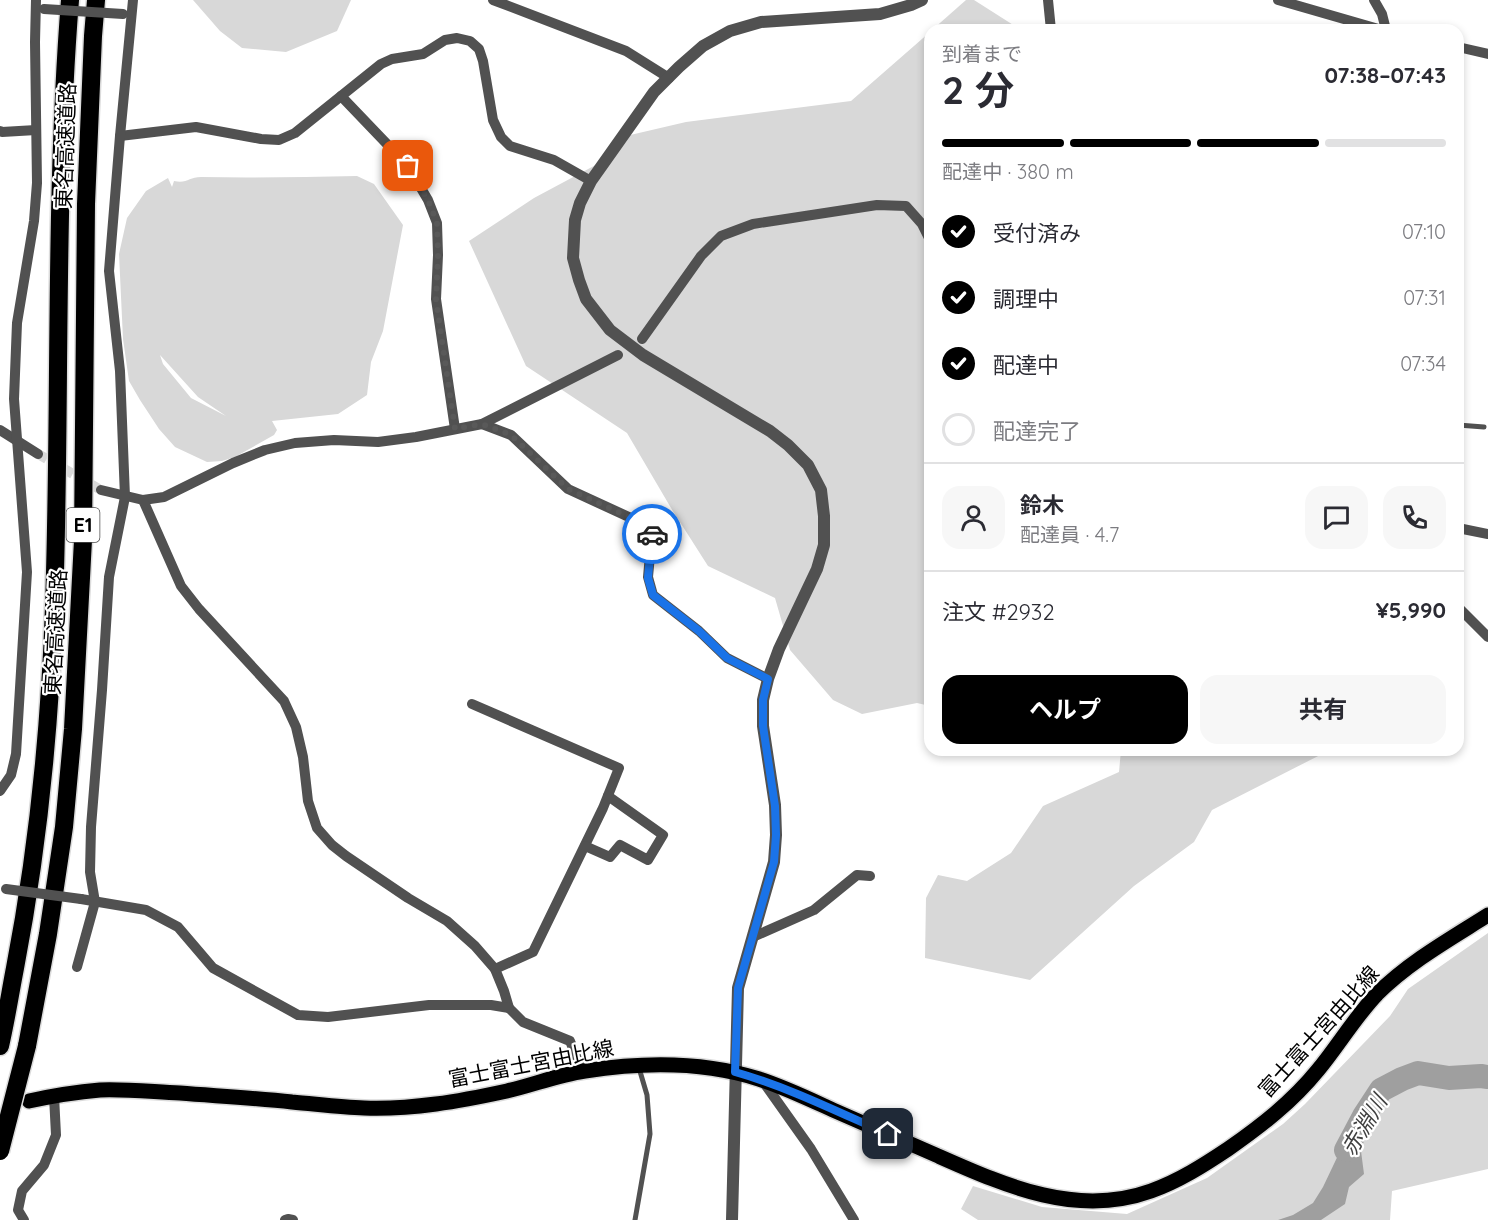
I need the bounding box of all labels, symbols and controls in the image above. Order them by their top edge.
text: 到着まで [942,41,1022,66]
text: 07:38–07:43 [1325,61,1446,89]
text: 2 分 [942,65,1014,114]
street label: 東名高速道路 [50,83,80,209]
pin [382,140,433,191]
icon: bag [391,149,424,182]
text: 配達中 · 380 m [942,159,1074,184]
icon: check [942,215,975,248]
text: 受付済み [993,219,1081,247]
text: 07:10 [1402,219,1446,244]
icon: check [942,281,975,314]
text: 調理中 [993,285,1059,313]
text: 07:31 [1403,285,1446,310]
icon: check [942,347,975,380]
text: 配達中 [993,351,1059,379]
text: 07:34 [1400,351,1446,376]
text: 配達完了 [993,417,1081,445]
button: person [942,486,1005,549]
button: chat [1305,486,1368,549]
button: phone [1383,486,1446,549]
text: 鈴木 [1020,491,1064,519]
courier [622,504,682,564]
road number: E1 [66,508,100,542]
icon: car [636,518,669,551]
text: 配達員 · 4.7 [1020,522,1119,547]
street label: 東名高速道路 [39,568,71,696]
text: ¥5,990 [1376,596,1446,624]
text: 注文 #2932 [942,598,1055,626]
button: ヘルプ [942,675,1188,744]
button: 共有 [1200,675,1446,744]
street label: 富士富士宮由比線 [1252,960,1384,1102]
street label: 富士富士宮由比線 [446,1034,616,1092]
water label: 赤淵川 [1335,1088,1394,1161]
pin [862,1108,913,1159]
icon: home [871,1117,904,1150]

